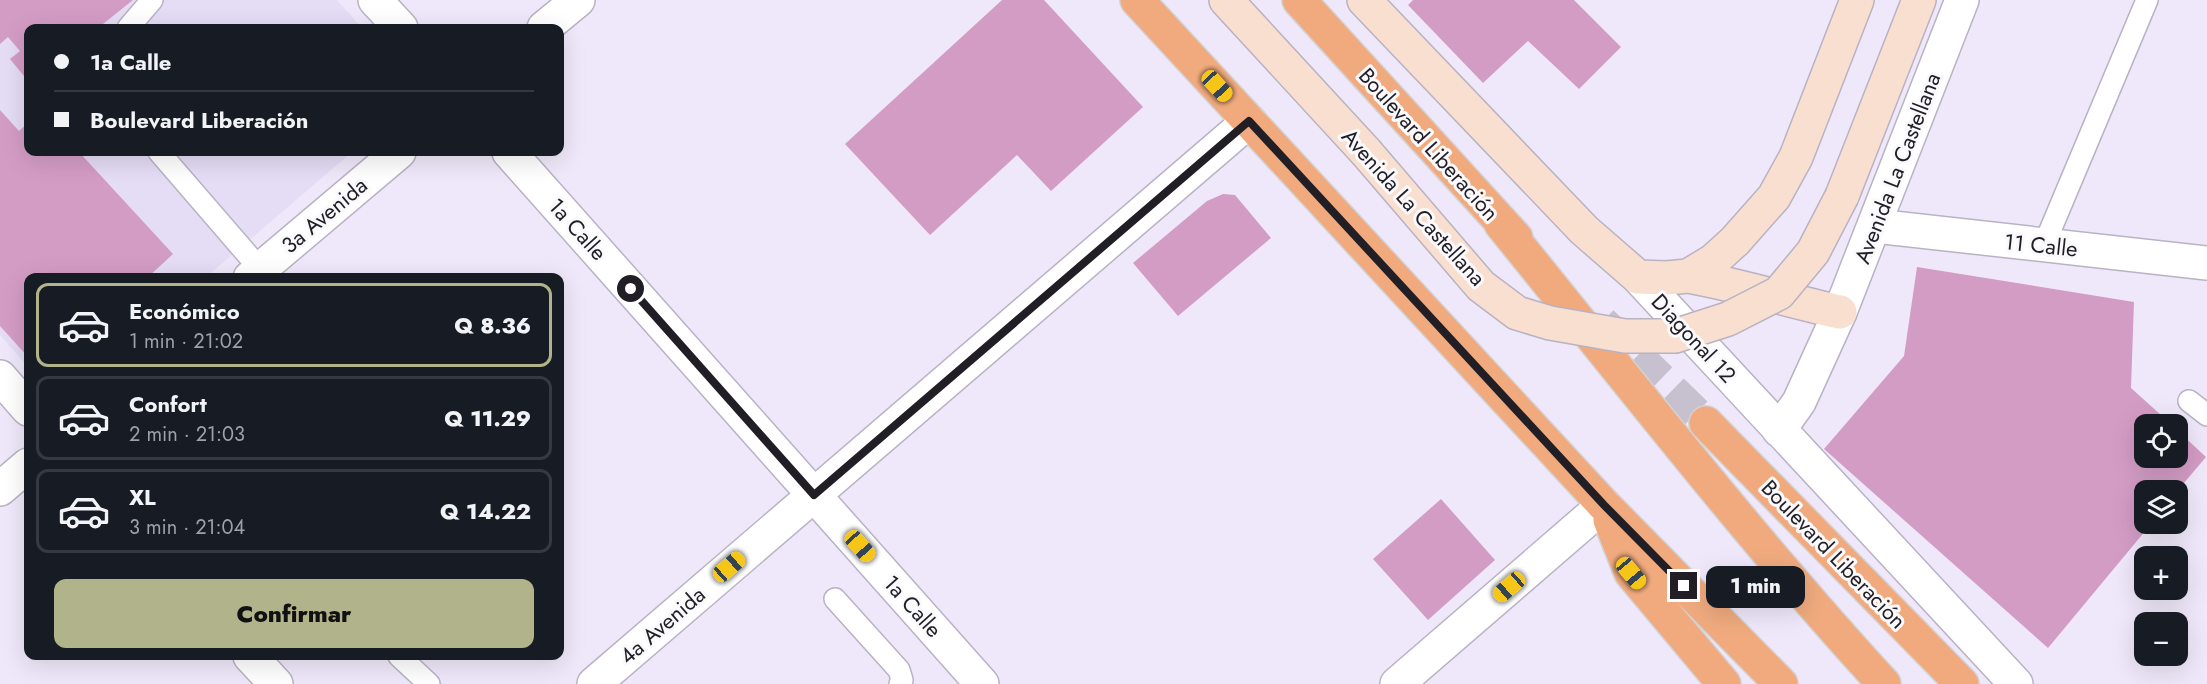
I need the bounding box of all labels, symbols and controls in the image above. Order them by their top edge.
text: 1a Calle [90,46,171,78]
street label: Boulevard Liberación [1351,60,1507,228]
car [1198,67,1236,105]
street label: Avenida La Castellana [1846,68,1948,268]
text: Boulevard Liberación [90,104,308,136]
street label: Avenida La Castellana [1334,121,1494,293]
street label: 3a Avenida [274,169,374,261]
street label: 1a Calle [541,191,615,267]
street label: 11 Calle [2003,225,2079,265]
route start [617,275,644,302]
street label: Diagonal 12 [1644,286,1744,390]
text: Económico [129,295,240,327]
icon: car [57,298,111,352]
text: Q 8.36 [454,309,531,341]
text: 1 min · 21:02 [129,327,243,356]
text: Confort [129,388,207,420]
icon: car [57,391,111,445]
text: Q 11.29 [444,402,531,434]
map controls [2134,414,2188,666]
button: locate [2134,414,2188,468]
text: 2 min · 21:03 [129,420,245,449]
street label: Boulevard Liberación [1754,472,1914,636]
button: layers [2134,480,2188,534]
text: XL [129,481,156,513]
icon: car [57,484,111,538]
text: Q 14.22 [440,495,531,527]
text: 3 min · 21:04 [129,513,245,542]
car [841,527,879,565]
button: + [2134,546,2188,600]
car [710,548,748,586]
car [1613,553,1649,593]
callout: 1 min [1705,565,1804,607]
street label: 1a Calle [876,568,950,644]
car [1490,568,1528,606]
route end [1670,572,1697,599]
text: 1 min [1730,572,1781,601]
button: Confirmar [54,579,534,648]
street label: 4a Avenida [612,579,712,671]
button: − [2134,612,2188,666]

